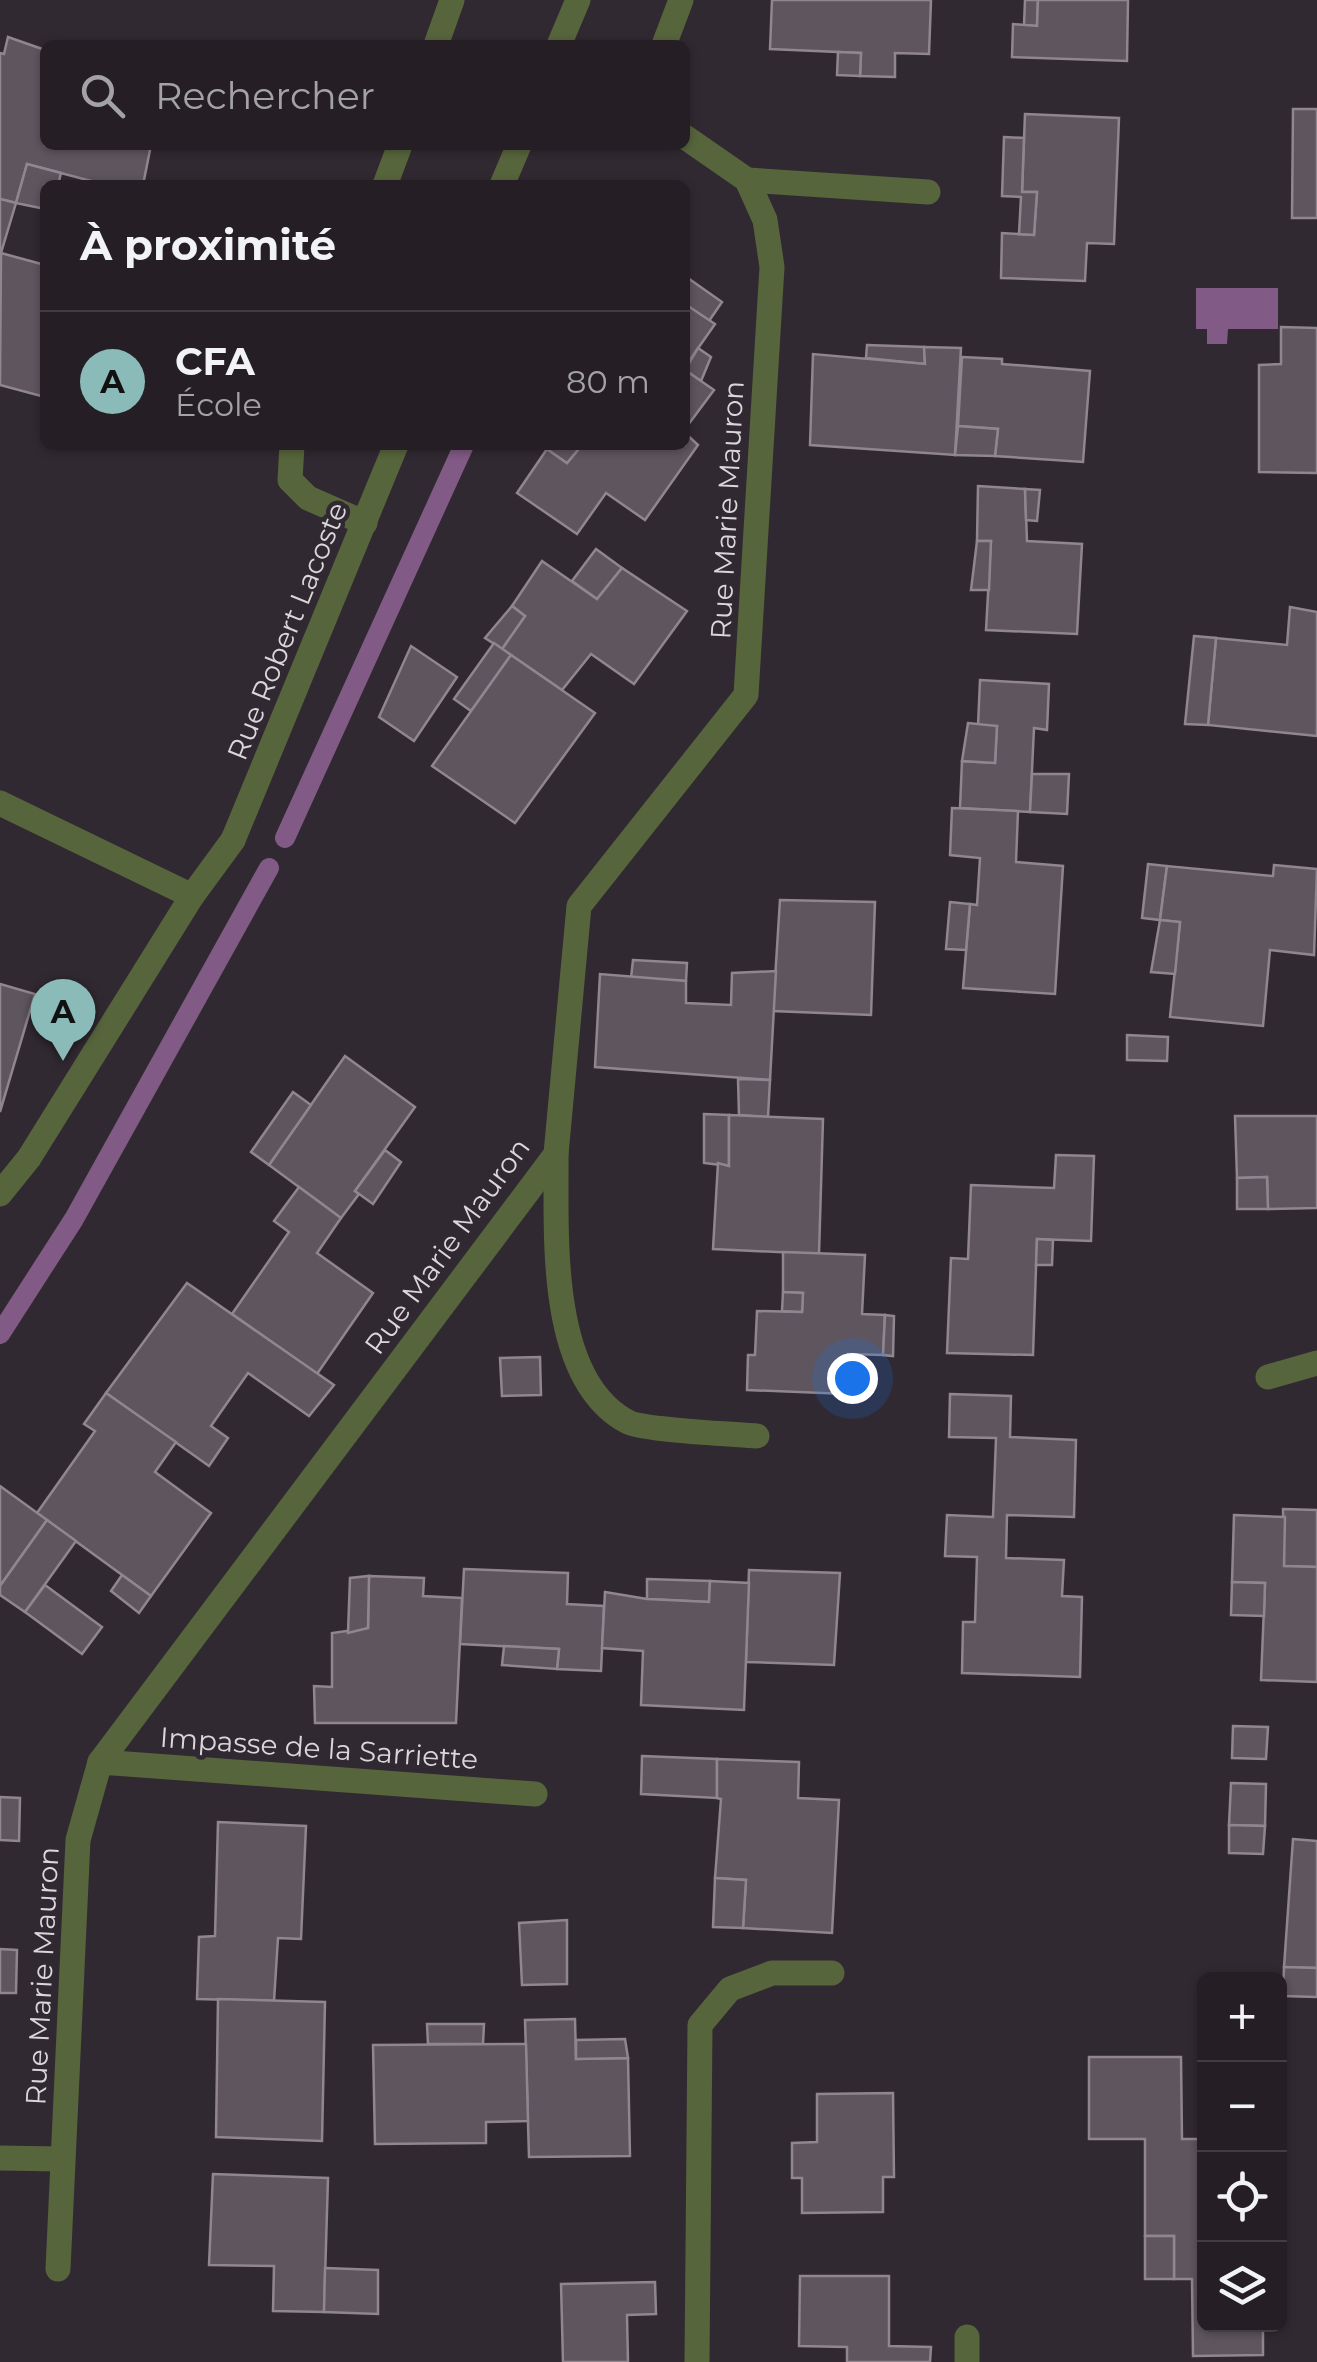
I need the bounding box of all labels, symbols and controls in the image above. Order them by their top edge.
search box [40,40,690,150]
icon: search [75,68,130,123]
text: Rechercher [155,72,375,119]
text: À proximité [80,219,336,271]
text: CFA [175,338,255,385]
text: A [100,362,125,401]
text: 80 m [566,362,650,401]
street label: Rue Marie Mauron [703,380,751,640]
text: École [175,385,262,424]
street label: Rue Robert Lacoste [220,497,354,765]
pin: A [30,978,96,1061]
street label: Rue Marie Mauron [357,1131,537,1361]
your location [827,1353,878,1404]
street label: Impasse de la Sarriette [159,1720,479,1776]
street label: Rue Marie Mauron [18,1846,66,2106]
map controls [1197,1972,1287,2332]
button: + [1197,1972,1287,2062]
button: − [1197,2062,1287,2152]
button: locate [1197,2152,1287,2242]
button: layers [1197,2242,1287,2332]

